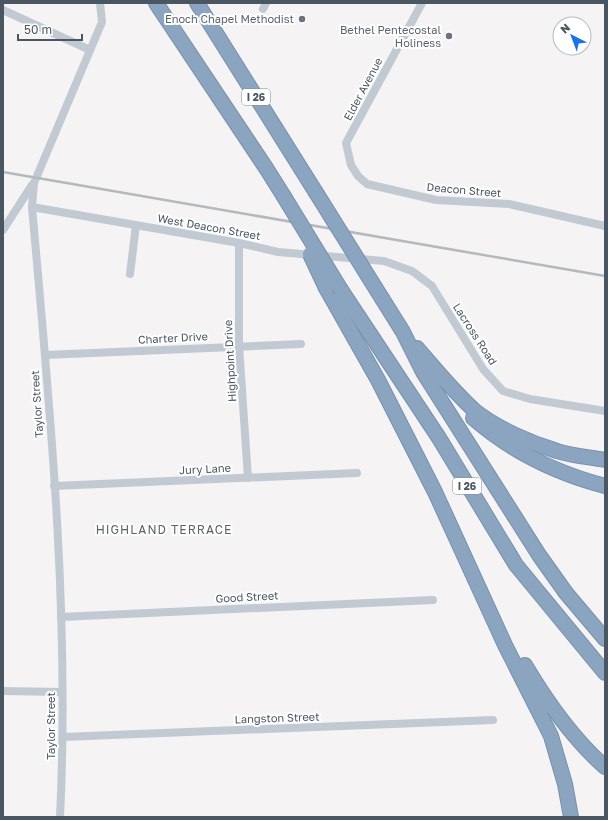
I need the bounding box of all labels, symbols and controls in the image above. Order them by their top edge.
place label: Enoch Chapel Methodist [165,12,294,25]
marker: Enoch Chapel Methodist [297,14,307,24]
scale bar [18,16,82,42]
north arrow [552,16,592,56]
text: N [558,21,572,36]
text: 50 m [24,22,52,37]
place label: Bethel Pentecostal Holiness [340,23,441,49]
marker: Bethel Pentecostal Holiness [444,31,454,41]
street label: Elder Avenue [341,55,385,122]
road number: I 26 [242,89,270,105]
street label: Deacon Street [426,180,502,199]
street label: West Deacon Street [157,211,262,242]
street label: Lacross Road [451,301,500,367]
street label: Highpoint Drive [221,320,238,402]
street label: Charter Drive [138,329,208,346]
street label: Taylor Street [28,370,45,438]
street label: Jury Lane [179,461,231,476]
road number: I 26 [453,478,481,494]
district label: HIGHLAND TERRACE [96,522,232,537]
street label: Good Street [215,588,279,605]
street label: Taylor Street [44,692,57,760]
street label: Langston Street [234,710,320,725]

